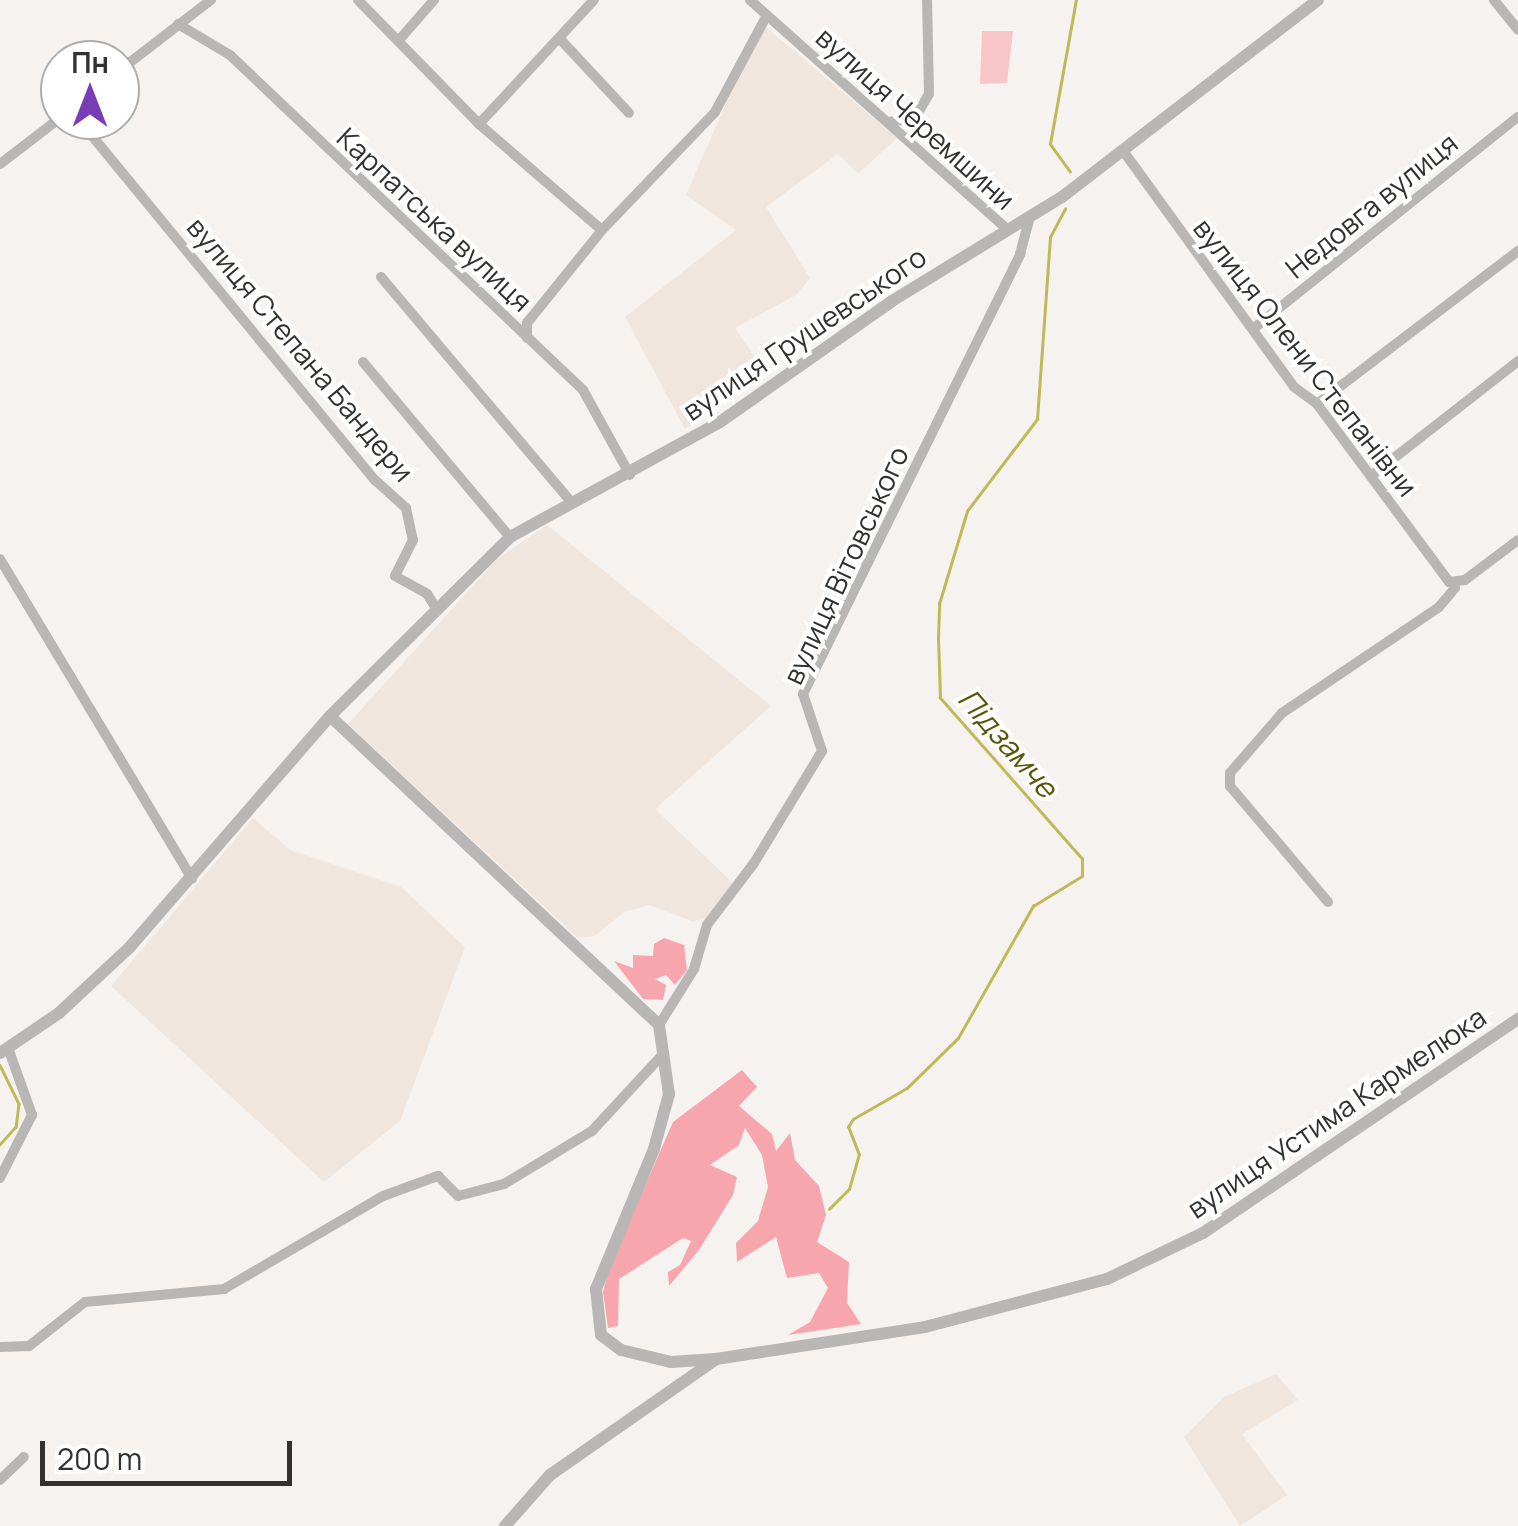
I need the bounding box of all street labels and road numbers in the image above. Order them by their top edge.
street label: вулиця Черемшини [810,20,1022,216]
street label: Карпатська вулиця [331,120,539,318]
street label: Недовга вулиця [1278,125,1464,285]
street label: вулиця Степана Бандери [181,210,421,488]
street label: вулиця Олени Степанівни [1187,211,1425,503]
street label: вулиця Грушевського [676,239,932,427]
street label: вулиця Вітовського [775,441,915,689]
street label: вулиця Устима Кармелюка [1180,999,1492,1225]

